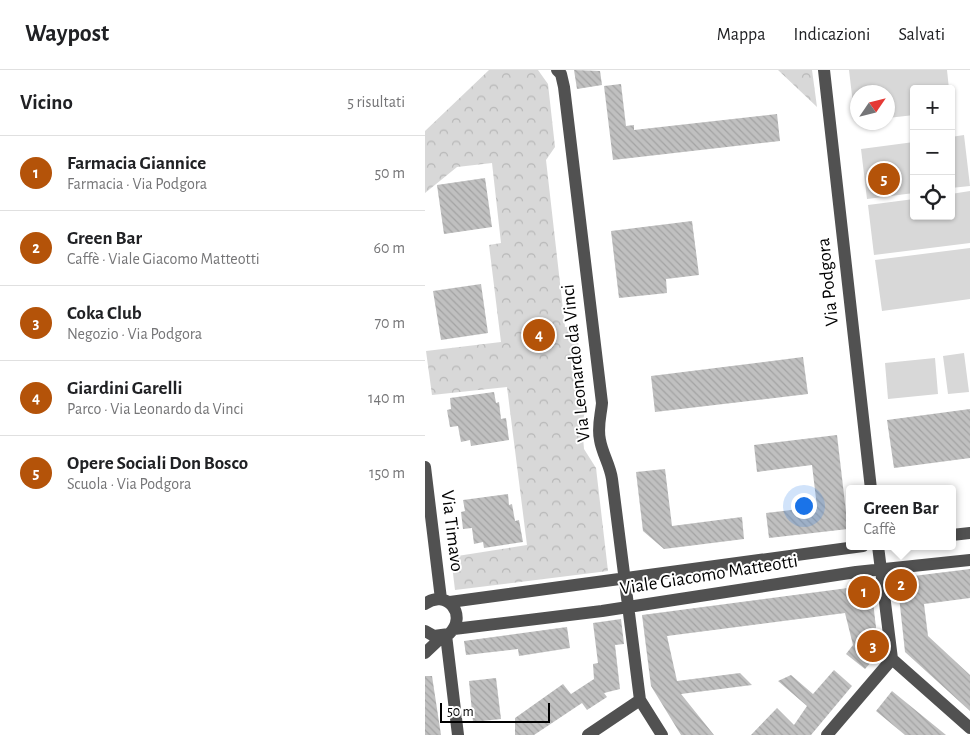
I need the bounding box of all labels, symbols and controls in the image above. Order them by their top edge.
text: Waypost [25,22,109,46]
text: Mappa [717,26,766,44]
text: Indicazioni [794,26,870,44]
text: Salvati [898,26,945,44]
north arrow [850,85,895,130]
map controls [910,85,955,220]
button: + [910,85,955,130]
text: Vicino [20,92,73,113]
text: 5 risultati [347,94,405,110]
button: − [910,130,955,175]
text: Farmacia Giannice [67,154,206,173]
pin: 5 [868,160,900,198]
text: 1 [33,165,39,181]
text: 50 m [374,165,405,181]
button: locate [910,175,955,220]
text: Farmacia · Via Podgora [67,176,207,192]
text: Green Bar [67,229,142,248]
street label: Via Podgora [814,237,842,327]
text: 2 [32,240,40,256]
text: 60 m [374,240,405,256]
text: Caffè · Viale Giacomo Matteotti [67,251,260,267]
street label: Via Leonardo da Vinci [558,283,594,443]
text: Coka Club [67,304,142,323]
text: 3 [33,315,39,331]
text: 70 m [374,315,405,331]
pin: 4 [523,316,555,354]
text: Negozio · Via Podgora [67,326,202,342]
text: Giardini Garelli [67,379,182,398]
text: 4 [32,390,40,406]
text: 140 m [368,390,405,406]
text: Parco · Via Leonardo da Vinci [67,401,244,417]
text: Opere Sociali Don Bosco [67,454,248,473]
text: 5 [33,465,39,481]
text: 150 m [369,465,405,481]
text: Scuola · Via Podgora [67,476,191,492]
popup [846,485,956,550]
street label: Via Timavo [438,489,466,573]
your location [791,493,817,519]
text: Green Bar [863,499,939,518]
text: Caffè [863,521,896,537]
street label: Viale Giacomo Matteotti [619,552,799,598]
pin: 2 [885,566,917,604]
pin: 1 [848,573,880,611]
pin: 3 [857,627,889,665]
scale bar [440,700,550,723]
text: 50 m [447,705,474,719]

